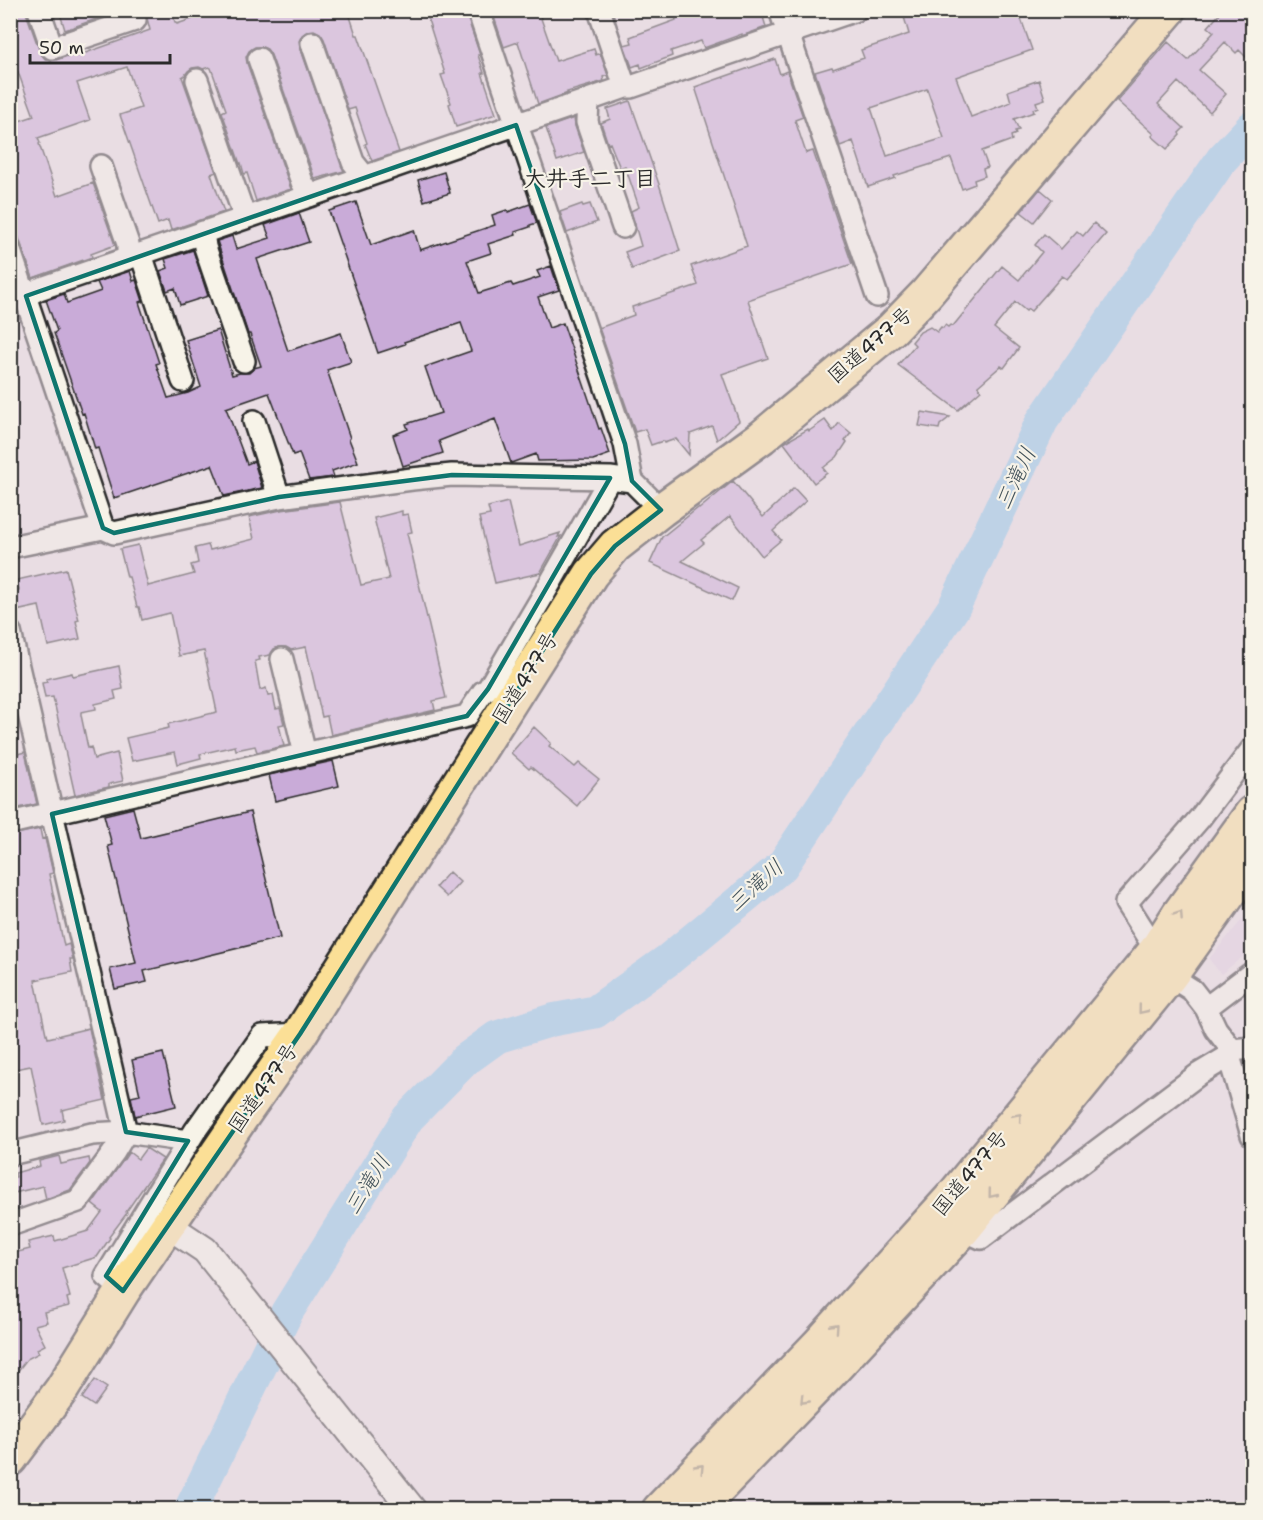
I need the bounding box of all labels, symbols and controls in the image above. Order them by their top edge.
scale bar [30,27,170,65]
text: 50 m [39,36,84,60]
district label: 大井手二丁目 [524,164,656,193]
street label: 国道477号 [821,300,919,390]
water label: 三滝川 [988,442,1043,514]
street label: 国道477号 [485,626,565,730]
water label: 三滝川 [721,853,790,918]
one-way arrow [1172,911,1183,922]
one-way arrow [1139,1003,1150,1014]
street label: 国道477号 [222,1037,304,1139]
one-way arrow [1010,1113,1021,1124]
street label: 国道477号 [926,1124,1014,1222]
water label: 三滝川 [338,1149,397,1220]
one-way arrow [988,1187,999,1198]
one-way arrow [828,1323,839,1334]
one-way arrow [800,1393,811,1403]
one-way arrow [693,1464,704,1475]

